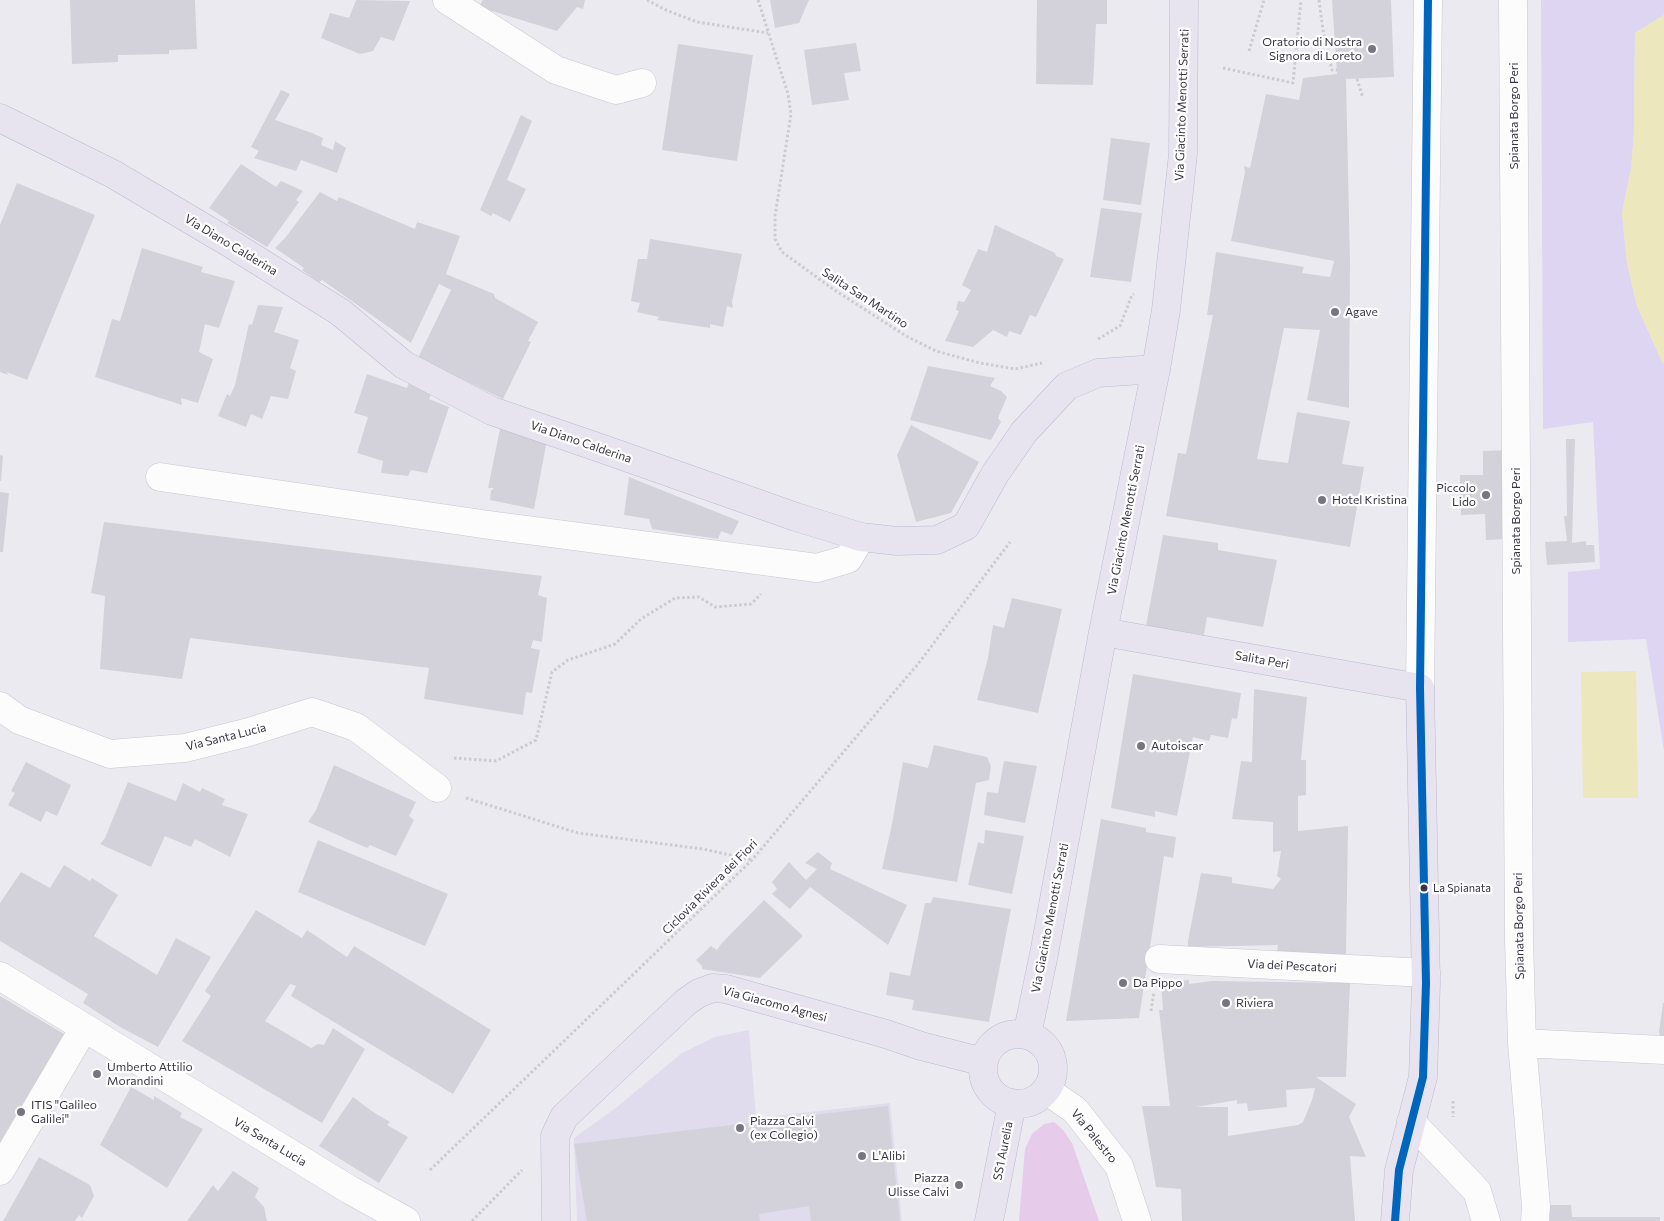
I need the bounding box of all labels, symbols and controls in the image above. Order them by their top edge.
street label: Via Giacinto Menotti Serrati [1172,29,1192,181]
place label: Oratorio di Nostra Signora di Loreto [1262,35,1362,63]
marker: Oratorio di Nostra Signora di Loreto [1366,43,1378,55]
street label: Spianata Borgo Peri [1507,62,1521,170]
street label: Via Diano Calderina [182,211,280,279]
street label: Salita San Martino [819,265,911,331]
place label: Agave [1345,305,1378,319]
marker: Agave [1329,306,1341,318]
street label: Via Diano Calderina [528,418,634,466]
street label: Via Giacinto Menotti Serrati [1104,444,1148,596]
street label: Spianata Borgo Peri [1509,467,1523,575]
place label: Piccolo Lido [1436,481,1476,509]
marker: Piccolo Lido [1480,489,1492,501]
place label: Hotel Kristina [1332,493,1407,507]
marker: Hotel Kristina [1316,494,1328,506]
street label: Salita Peri [1234,648,1290,672]
street label: Via Santa Lucia [184,720,268,754]
place label: Autoiscar [1151,739,1203,753]
marker: Autoiscar [1135,740,1147,752]
street label: Ciclovia Riviera dei Fiori [659,836,761,938]
street label: Via Giacinto Menotti Serrati [1028,842,1072,994]
street label: Spianata Borgo Peri [1511,872,1527,980]
place label: La Spianata [1433,881,1491,895]
marker: La Spianata [1419,883,1429,893]
street label: Via dei Pescatori [1247,956,1337,976]
place label: Da Pippo [1133,976,1182,990]
marker: Da Pippo [1117,977,1129,989]
street label: Via Giacomo Agnesi [721,983,829,1025]
place label: Riviera [1236,996,1274,1010]
marker: Riviera [1220,997,1232,1009]
place label: Umberto Attilio Morandini [107,1060,193,1088]
marker: Umberto Attilio Morandini [91,1068,103,1080]
place label: ITIS "Galileo Galilei" [31,1098,97,1126]
marker: ITIS "Galileo Galilei" [15,1106,27,1118]
street label: Via Palestro [1068,1106,1120,1166]
place label: Piazza Calvi (ex Collegio) [750,1114,818,1142]
street label: Via Santa Lucia [231,1115,309,1169]
street label: SS1 Aurelia [990,1120,1016,1182]
marker: Piazza Calvi (ex Collegio) [734,1122,746,1134]
place label: L'Alibi [872,1149,905,1163]
marker: L'Alibi [856,1150,868,1162]
place label: Piazza Ulisse Calvi [888,1171,949,1199]
marker: Piazza Ulisse Calvi [953,1179,965,1191]

